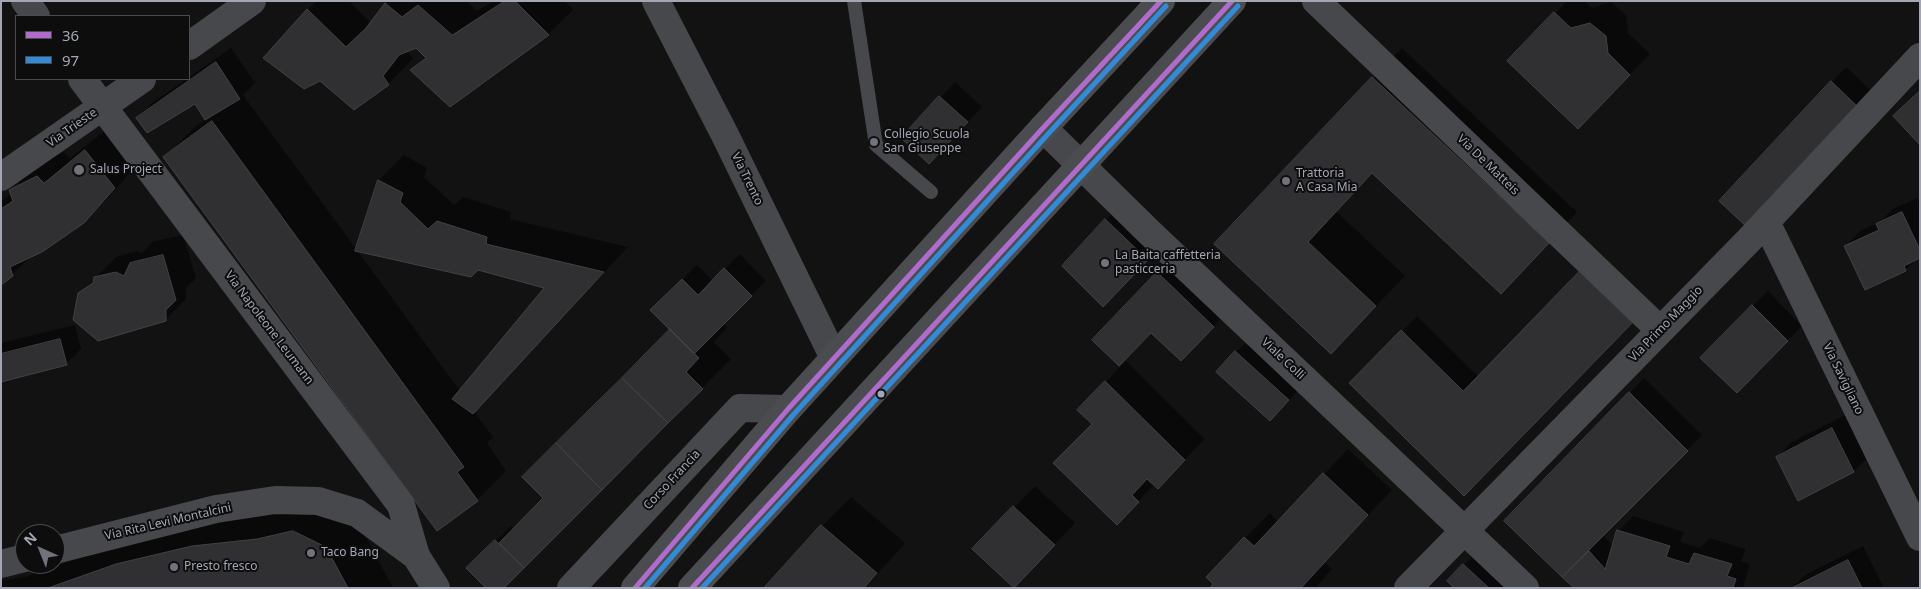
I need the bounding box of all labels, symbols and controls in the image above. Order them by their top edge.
legend [15,15,190,80]
text: 36 [62,25,79,45]
text: 97 [62,50,79,70]
street label: Via Trieste [44,106,100,150]
place label: Collegio Scuola San Giuseppe [884,128,970,156]
street label: Via De Matteis [1454,132,1522,198]
marker: Collegio Scuola San Giuseppe [868,136,880,148]
street label: Via Trento [728,150,766,208]
marker: Salus Project [72,163,86,177]
place label: Salus Project [90,163,162,177]
place label: Trattoria A Casa Mia [1296,167,1357,195]
marker: Trattoria A Casa Mia [1280,175,1292,187]
place label: La Baita caffetteria pasticceria [1115,249,1221,277]
marker: La Baita caffetteria pasticceria [1099,257,1111,269]
street label: Via Napoleone Leumann [222,268,316,388]
street label: Via Primo Maggio [1626,283,1706,365]
street label: Viale Colli [1258,335,1308,383]
street label: Via Savigliano [1820,341,1866,417]
unlabelled marker [876,389,886,399]
street label: Corso Francia [641,447,703,513]
street label: Via Rita Levi Montalcini [103,500,233,544]
north arrow [15,524,65,574]
text: N [19,528,41,549]
place label: Taco Bang [321,546,379,560]
marker: Taco Bang [305,547,317,559]
place label: Presto fresco [184,560,258,574]
marker: Presto fresco [168,561,180,573]

